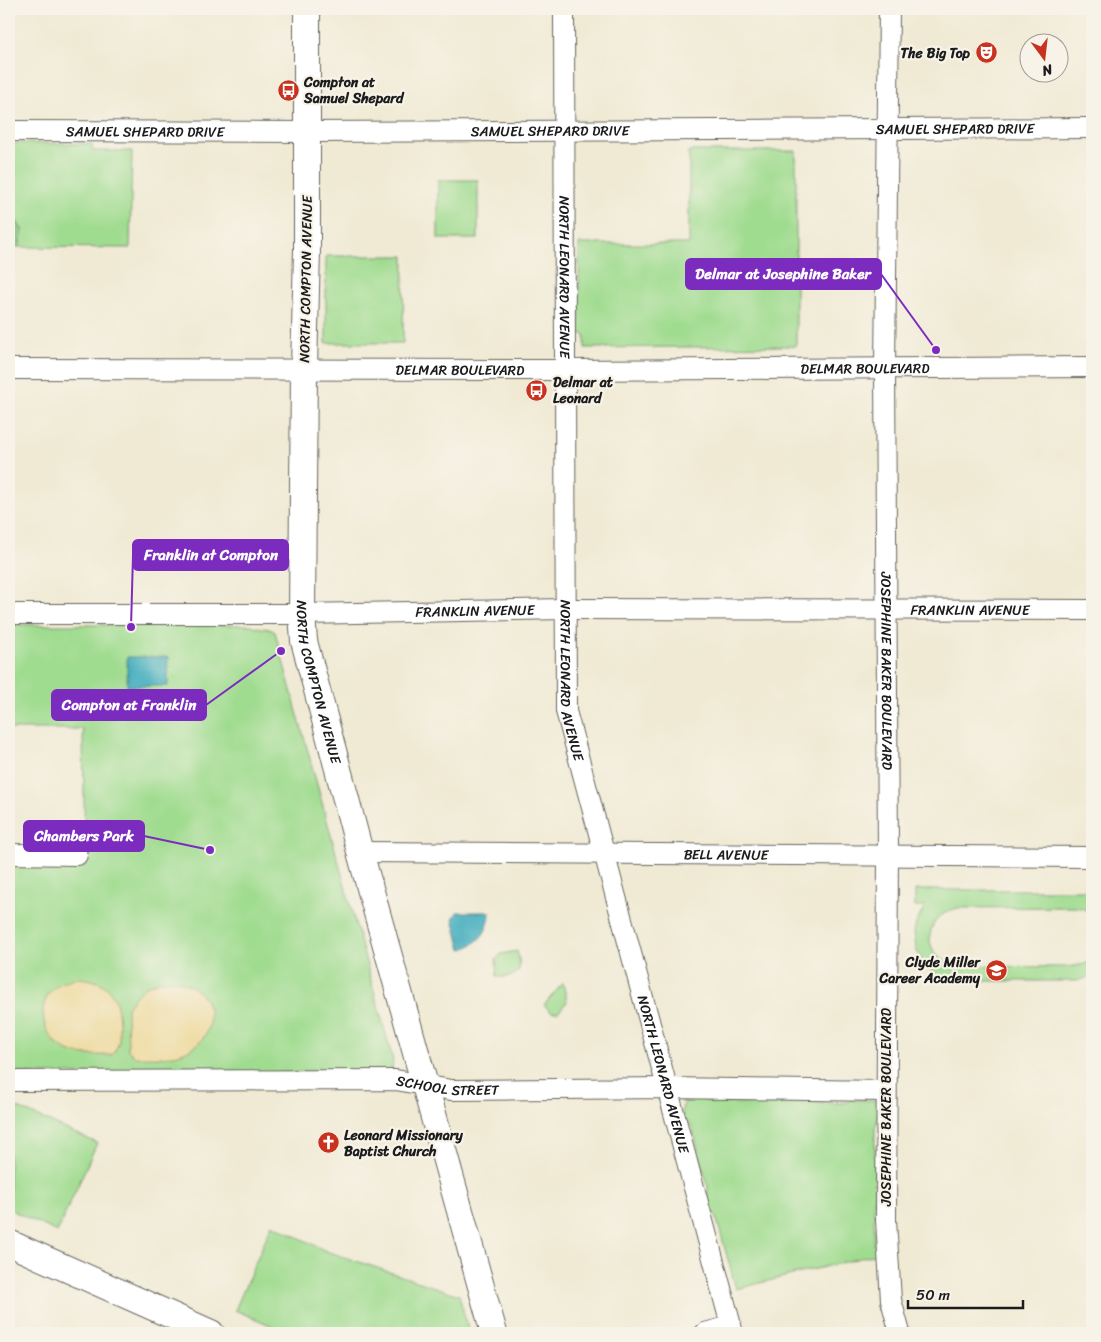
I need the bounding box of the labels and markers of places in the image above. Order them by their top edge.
place label: The Big Top [900,41,971,66]
theatre icon: The Big Top [974,41,998,65]
place label: Compton at Samuel Shepard [303,70,405,111]
bus stop icon: Compton at Samuel Shepard [276,78,300,102]
callout: Delmar at Josephine Baker [686,259,881,289]
place label: Delmar at Leonard [553,370,614,411]
bus stop icon: Delmar at Leonard [525,378,549,402]
callout: Franklin at Compton [133,540,288,570]
callout: Compton at Franklin [52,690,206,720]
callout: Chambers Park [24,821,144,851]
place label: Clyde Miller Career Academy [878,950,981,991]
school or university icon: Clyde Miller Career Academy [984,958,1008,982]
place label: Leonard Missionary Baptist Church [344,1123,463,1164]
church icon: Leonard Missionary Baptist Church [316,1131,340,1155]

